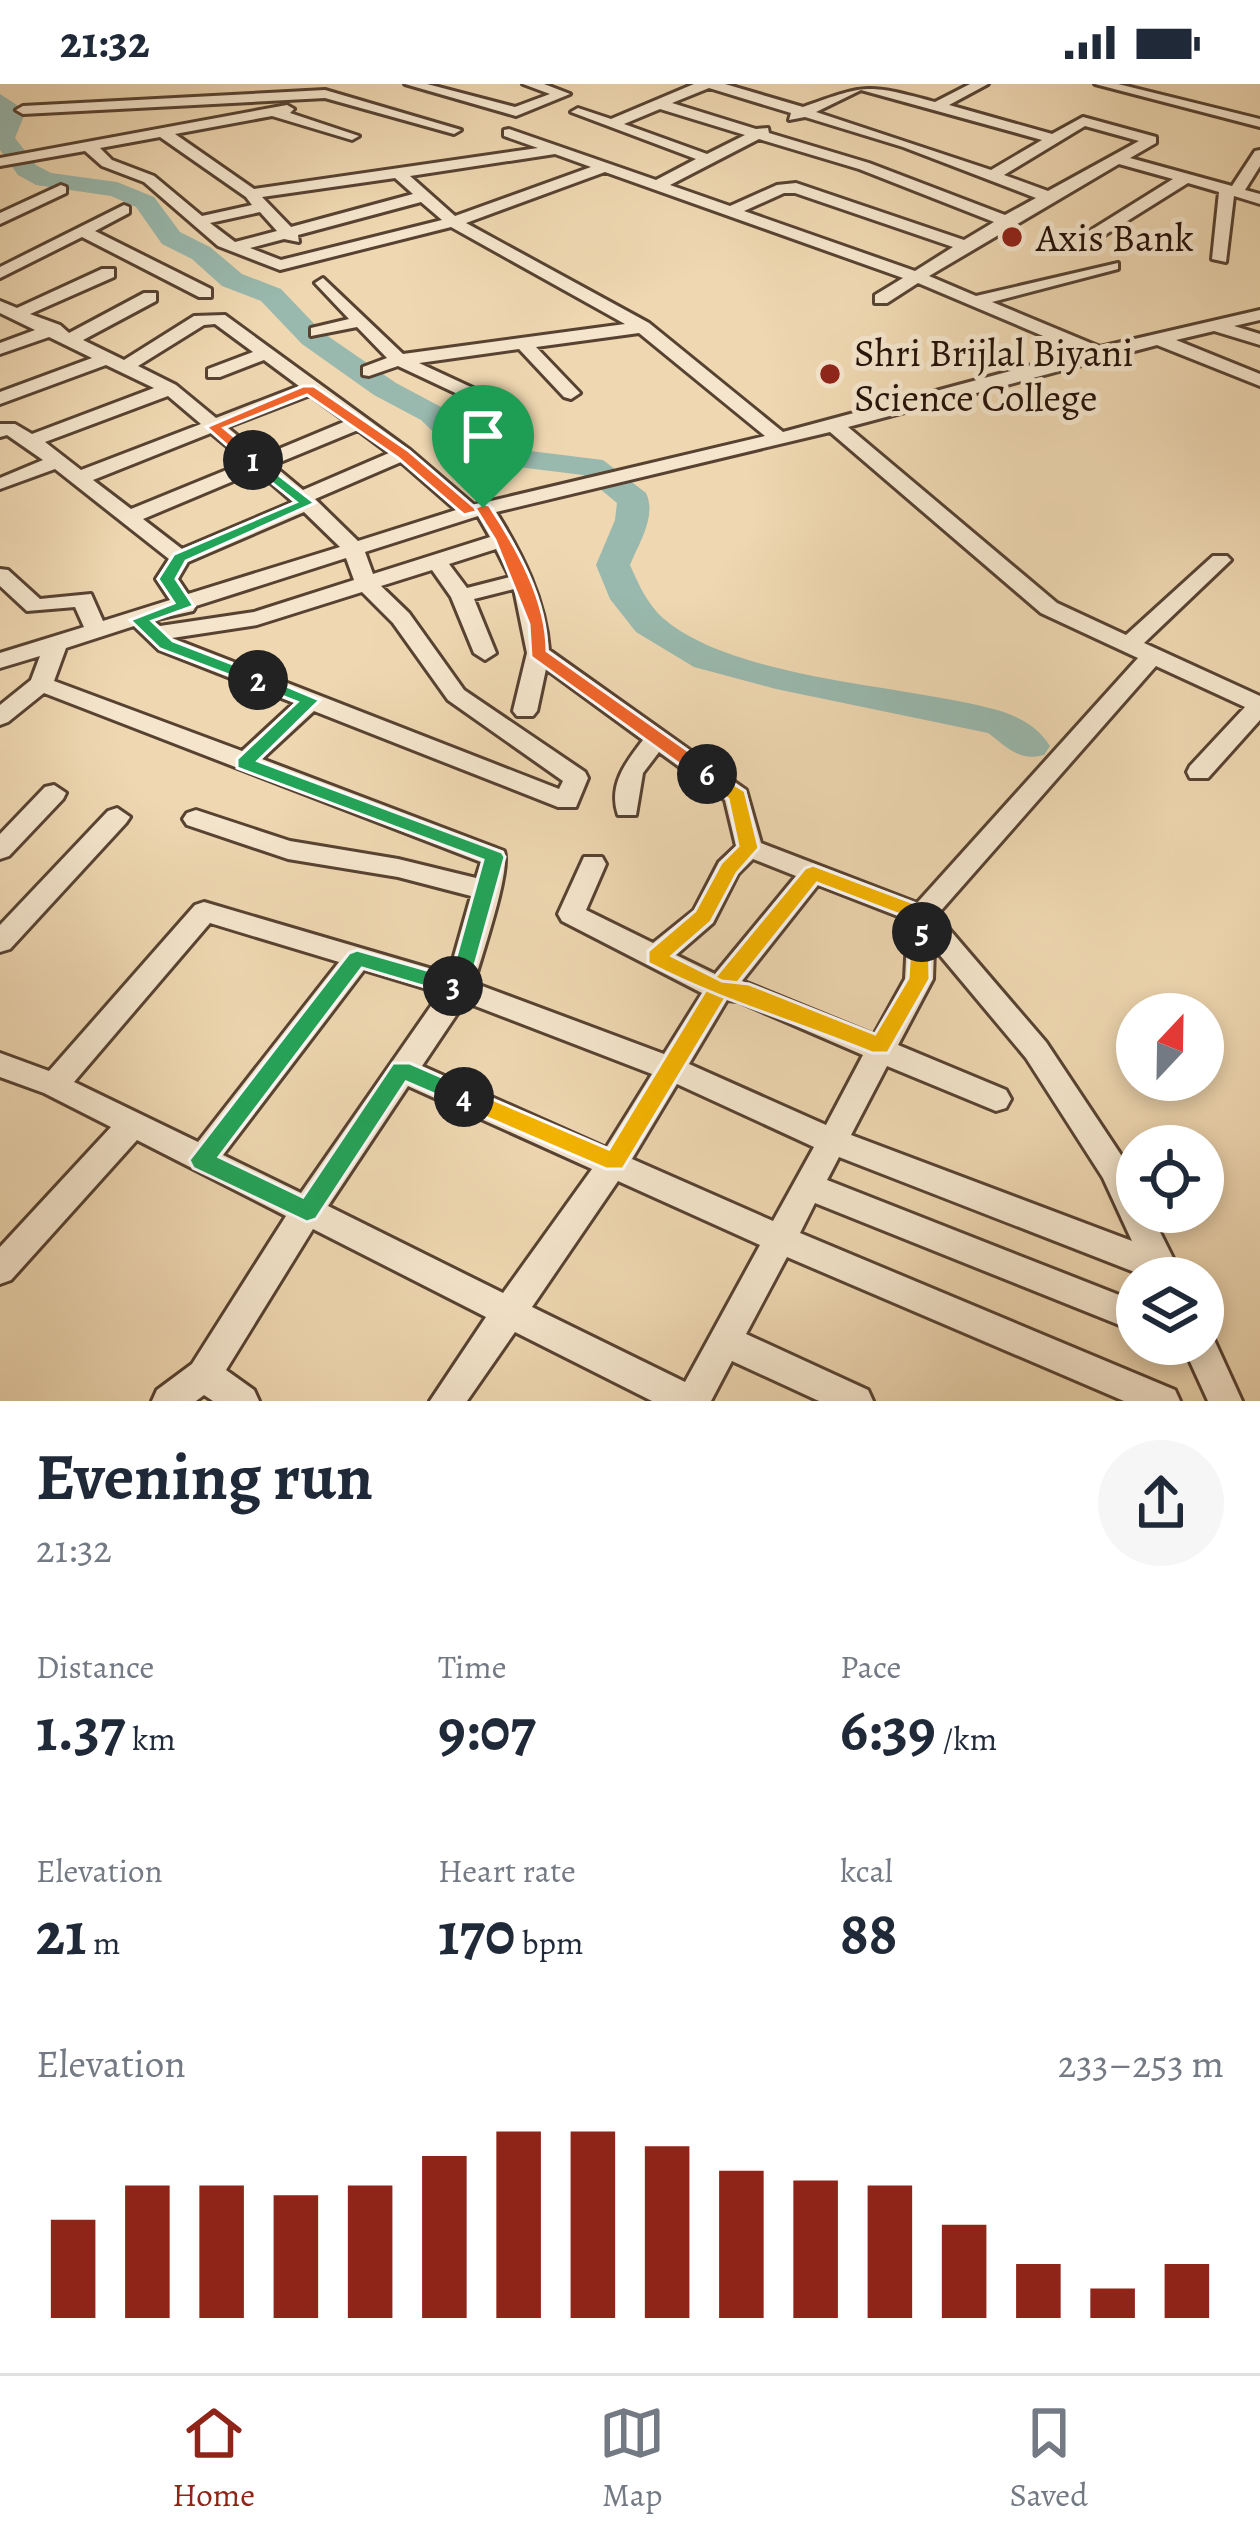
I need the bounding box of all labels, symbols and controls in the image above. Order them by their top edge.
text: 21:32 [60,11,150,73]
place label: Axis Bank [1035,211,1194,264]
marker: Axis Bank [999,224,1025,250]
place label: Shri Brijlal Biyani Science College [854,326,1133,424]
marker: Shri Brijlal Biyani Science College [817,361,843,387]
pin [432,385,534,508]
icon: arrive [450,403,516,469]
pin: 1 [223,430,283,490]
text: 1 [247,437,259,482]
pin: 2 [228,650,288,710]
text: 2 [250,657,266,702]
pin: 6 [677,744,737,804]
text: 6 [699,751,715,796]
pin: 5 [892,902,952,962]
text: 5 [915,909,929,954]
pin: 3 [423,956,483,1016]
text: 3 [446,963,460,1008]
north arrow [1116,993,1224,1101]
map controls [1116,993,1224,1365]
pin: 4 [434,1067,494,1127]
text: 4 [456,1074,472,1119]
button: locate [1116,1125,1224,1233]
button: layers [1116,1257,1224,1365]
text: Evening run [36,1432,373,1522]
button: share [1098,1440,1224,1566]
text: 21:32 [36,1522,112,1575]
text: Distance [36,1644,154,1689]
text: Time [438,1644,507,1689]
text: Pace [840,1644,901,1689]
text: 1.37 [36,1689,125,1771]
text: 9:07 [438,1689,536,1771]
text: 6:39 [840,1689,936,1771]
text: km [125,1716,176,1761]
text: /km [936,1716,997,1761]
text: Elevation [36,1848,163,1893]
text: Heart rate [438,1848,576,1893]
text: kcal [840,1848,893,1893]
text: 21 [36,1893,86,1975]
text: 170 [438,1893,515,1975]
text: 88 [840,1893,898,1975]
text: m [86,1920,120,1965]
text: bpm [515,1920,583,1965]
text: Elevation [36,2037,186,2090]
text: 233–253 m [1058,2037,1224,2090]
tab: Home [172,2400,255,2517]
tab: Map [599,2400,665,2517]
tab: Saved [1010,2400,1088,2517]

